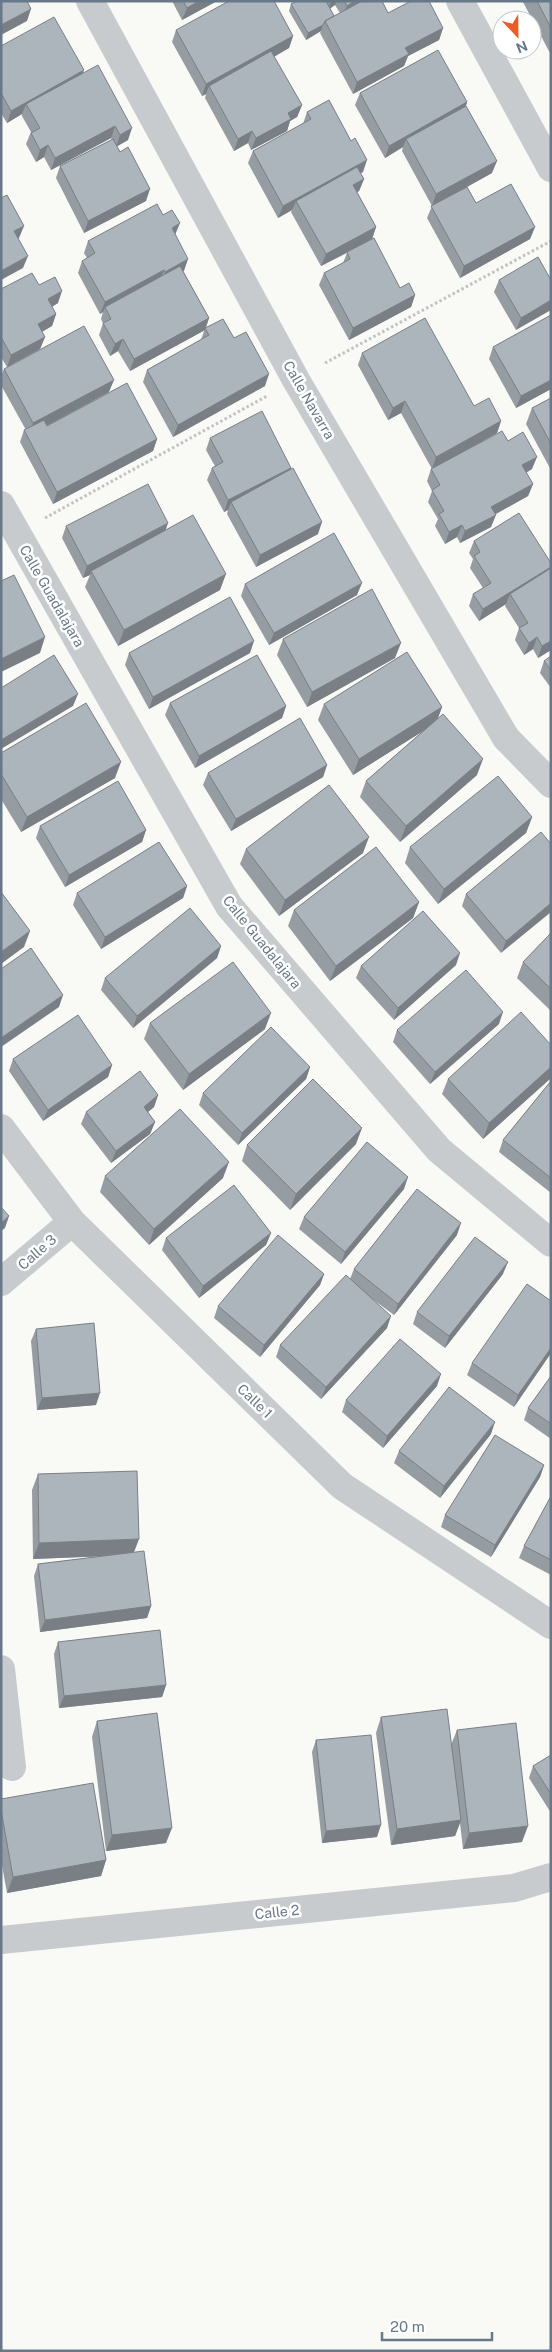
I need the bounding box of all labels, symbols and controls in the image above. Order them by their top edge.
north arrow [492,10,542,60]
text: N [514,38,530,57]
street label: Calle Navarra [280,358,338,442]
street label: Calle Guadalajara [16,542,88,650]
street label: Calle Guadalajara [220,892,304,992]
street label: Calle 3 [15,1231,59,1273]
street label: Calle 1 [234,1381,276,1421]
street label: Calle 2 [254,1902,300,1922]
scale bar [382,2310,492,2342]
text: 20 m [390,2318,425,2335]

